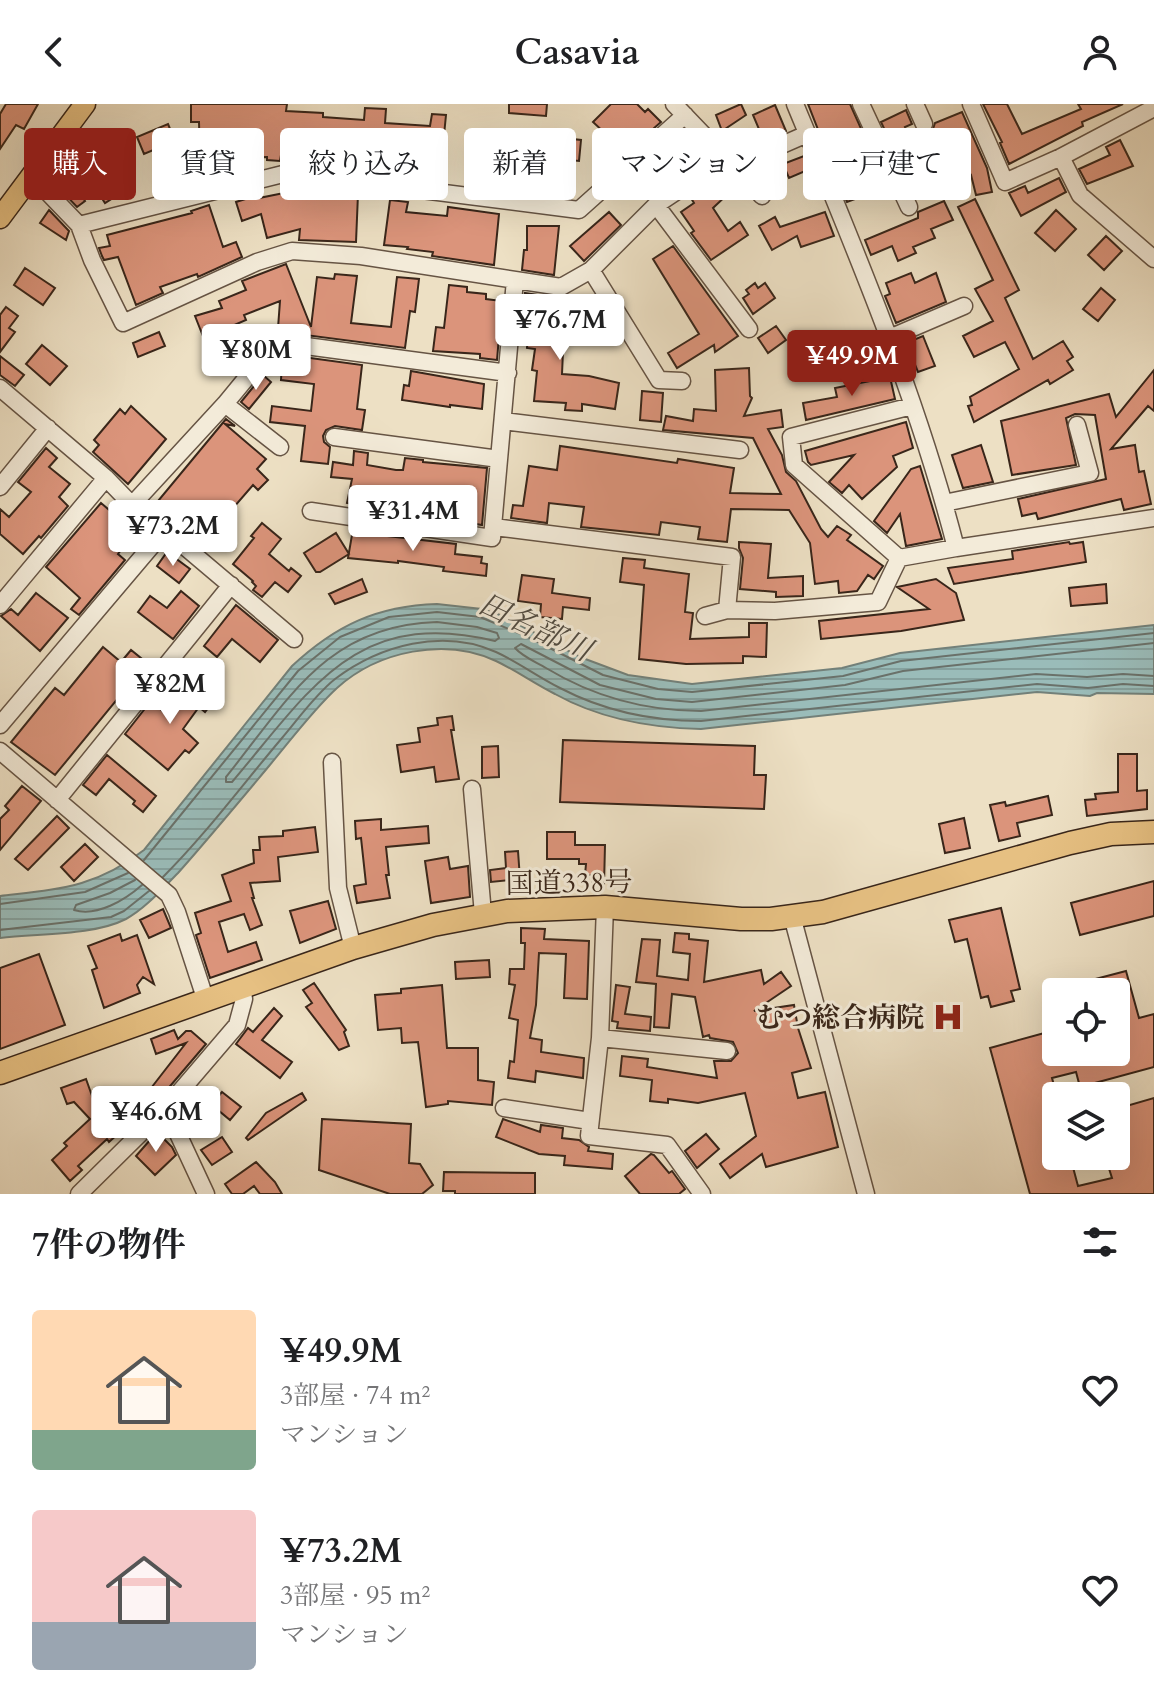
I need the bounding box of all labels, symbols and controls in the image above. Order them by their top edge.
text: Casavia [514,28,640,77]
icon: back [32,30,76,74]
icon: person [1078,30,1122,74]
chip: 購入 [24,128,136,200]
chip: 賃貸 [152,128,264,200]
chip: 絞り込み [280,128,448,200]
chip: 新着 [464,128,576,200]
chip: マンション [592,128,787,200]
chip: 一戸建て [803,128,971,200]
pin: ¥76.7M [495,294,625,362]
text: ¥76.7M [513,302,607,337]
pin: ¥80M [209,324,303,392]
pin: ¥49.9M [787,330,917,398]
text: ¥80M [220,332,292,367]
text: ¥49.9M [805,338,899,373]
pin: ¥31.4M [348,485,478,553]
text: ¥31.4M [366,493,460,528]
pin: ¥73.2M [108,500,238,568]
text: ¥73.2M [126,508,220,543]
water label: 田名部川 [472,584,601,673]
pin: ¥82M [123,658,217,726]
text: ¥82M [134,666,206,701]
street label: 国道338号 [505,863,633,903]
map controls [1042,978,1130,1170]
button: locate [1042,978,1130,1066]
place label: むつ総合病院 [756,999,924,1037]
hospital icon: むつ総合病院 [931,1000,965,1034]
button: layers [1042,1082,1130,1170]
pin: ¥46.6M [91,1086,221,1154]
text: ¥46.6M [109,1094,203,1129]
icon: filters [1078,1220,1122,1264]
text: 7件の物件 [32,1222,185,1268]
text: ¥49.9M [280,1328,402,1374]
icon: home [96,1342,192,1438]
icon: heart [1078,1368,1122,1412]
text: 3部屋 · 74 m² [280,1378,430,1413]
text: マンション [280,1417,409,1452]
text: ¥73.2M [280,1528,402,1574]
icon: home [96,1542,192,1638]
icon: heart [1078,1568,1122,1612]
text: 3部屋 · 95 m² [280,1578,430,1613]
text: マンション [280,1617,409,1652]

